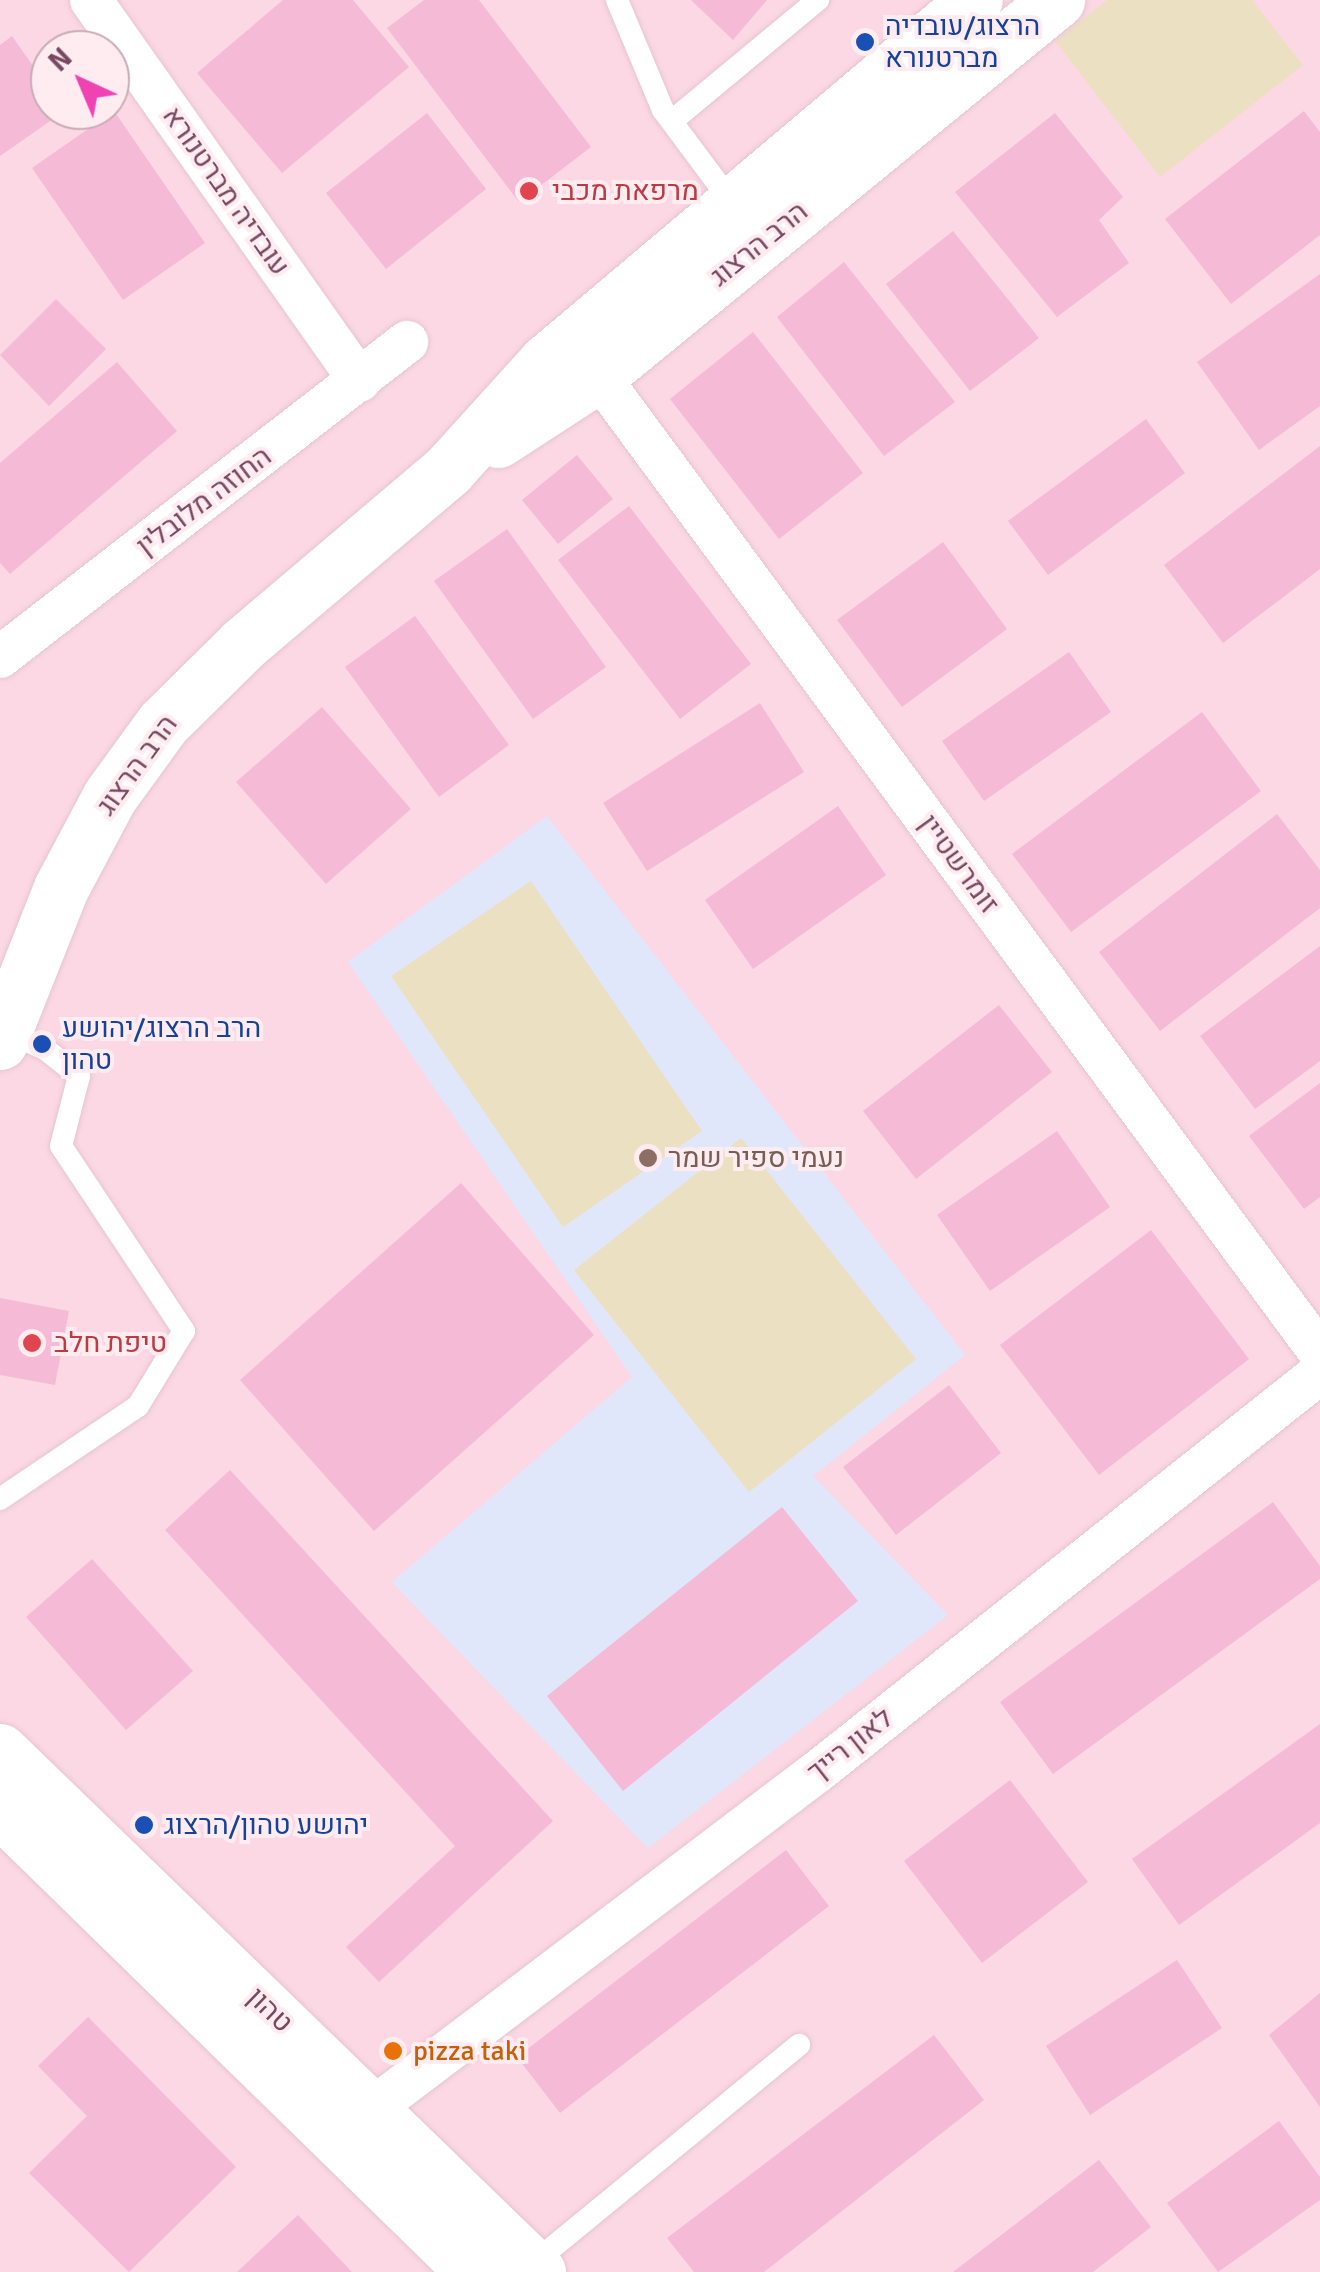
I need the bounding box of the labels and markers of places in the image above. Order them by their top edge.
place label: הרצוג/עובדיה מברטנורא [885,9,1040,75]
marker: הרצוג/עובדיה מברטנורא [854,31,876,53]
place label: מרפאת מכבי [552,174,699,208]
marker: מרפאת מכבי [516,178,542,204]
place label: הרב הרצוג/יהושע טהון [62,1011,261,1077]
marker: הרב הרצוג/יהושע טהון [31,1033,53,1055]
place label: נעמי ספיר שמר [668,1141,844,1175]
marker: נעמי ספיר שמר [637,1147,659,1169]
place label: טיפת חלב [54,1326,167,1360]
marker: טיפת חלב [19,1330,45,1356]
place label: יהושע טהון/הרצוג [164,1808,368,1842]
marker: יהושע טהון/הרצוג [133,1814,155,1836]
place label: pizza taki [413,2034,526,2068]
marker: pizza taki [382,2040,404,2062]

